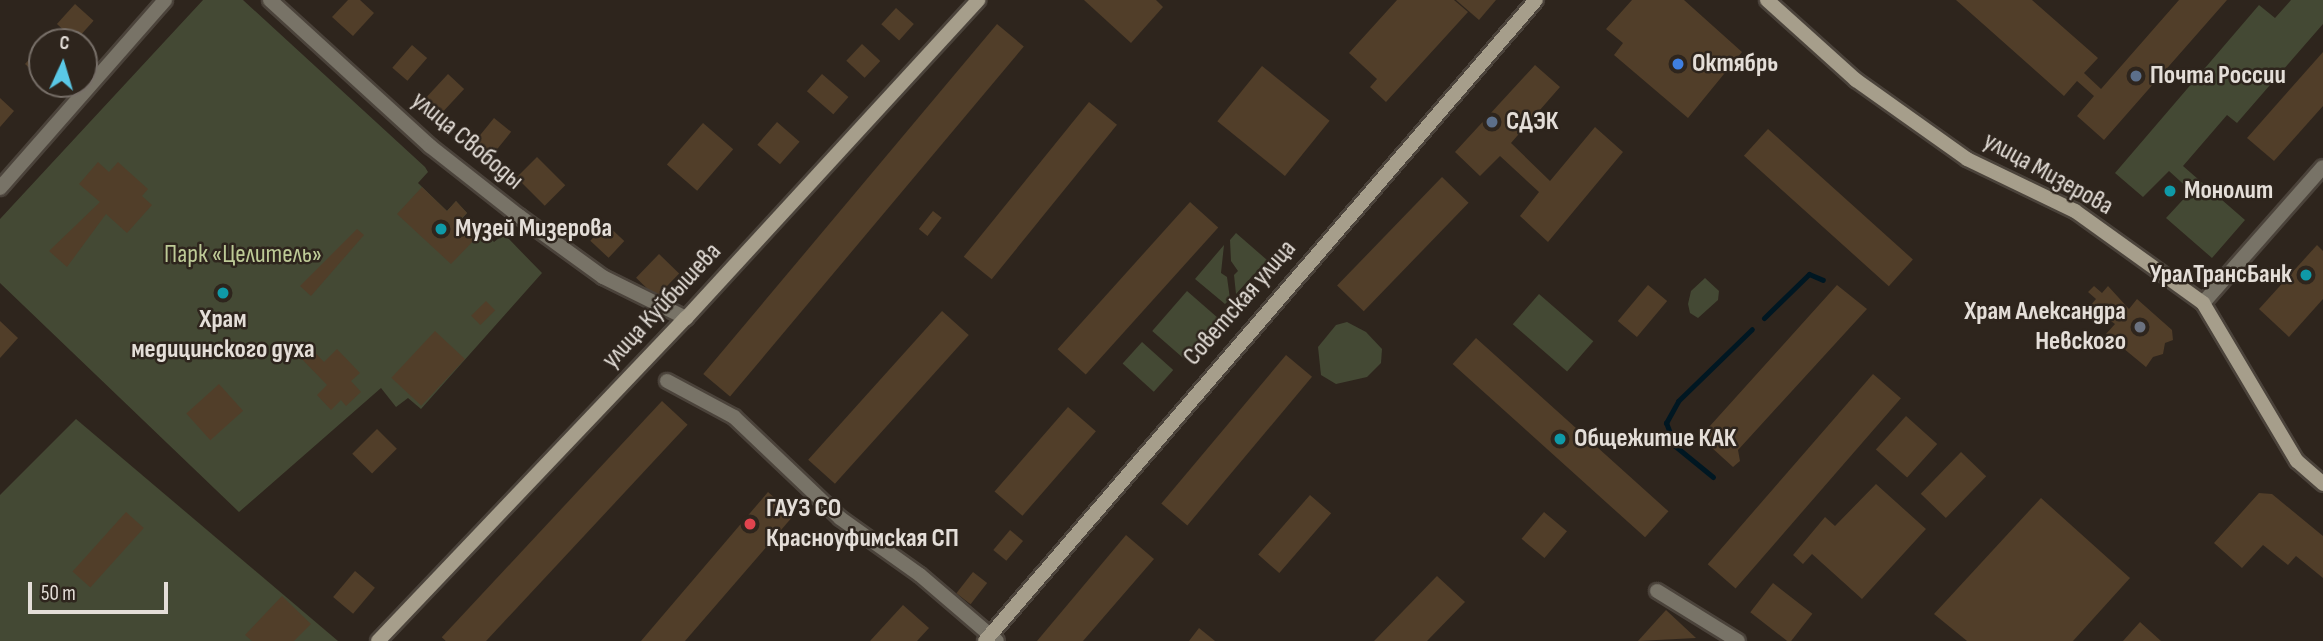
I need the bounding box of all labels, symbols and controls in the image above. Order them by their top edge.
north arrow [28,28,98,98]
text: С [59,32,70,55]
place label: Октябрь [1692,48,1778,80]
marker: Октябрь [1670,56,1686,72]
place label: Почта России [2150,60,2286,92]
marker: Почта России [2128,68,2144,84]
street label: улица Свободы [405,85,529,197]
place label: СДЭК [1506,106,1558,138]
marker: СДЭК [1484,114,1500,130]
street label: улица Мизерова [1978,126,2118,222]
place label: Монолит [2184,175,2273,207]
marker: Монолит [2162,183,2178,199]
place label: Музей Мизерова [455,213,612,245]
marker: Музей Мизерова [433,221,449,237]
street label: Советская улица [1177,234,1303,372]
street label: улица Куйбышева [596,237,728,375]
park label: Парк «Целитель» [164,239,322,271]
place label: УралТрансБанк [2150,259,2292,291]
marker: УралТрансБанк [2298,267,2314,283]
marker: Храм медицинского духа [215,285,231,301]
place label: Храм Александра Невского [1964,296,2126,358]
place label: Храм медицинского духа [131,304,315,366]
marker: Храм Александра Невского [2132,319,2148,335]
place label: Общежитие КАК [1574,423,1736,455]
marker: Общежитие КАК [1552,431,1568,447]
place label: ГАУЗ СО Красноуфимская СП [766,493,959,554]
marker: ГАУЗ СО Красноуфимская СП [740,514,760,534]
scale bar [32,568,172,612]
text: 50 m [41,581,76,606]

